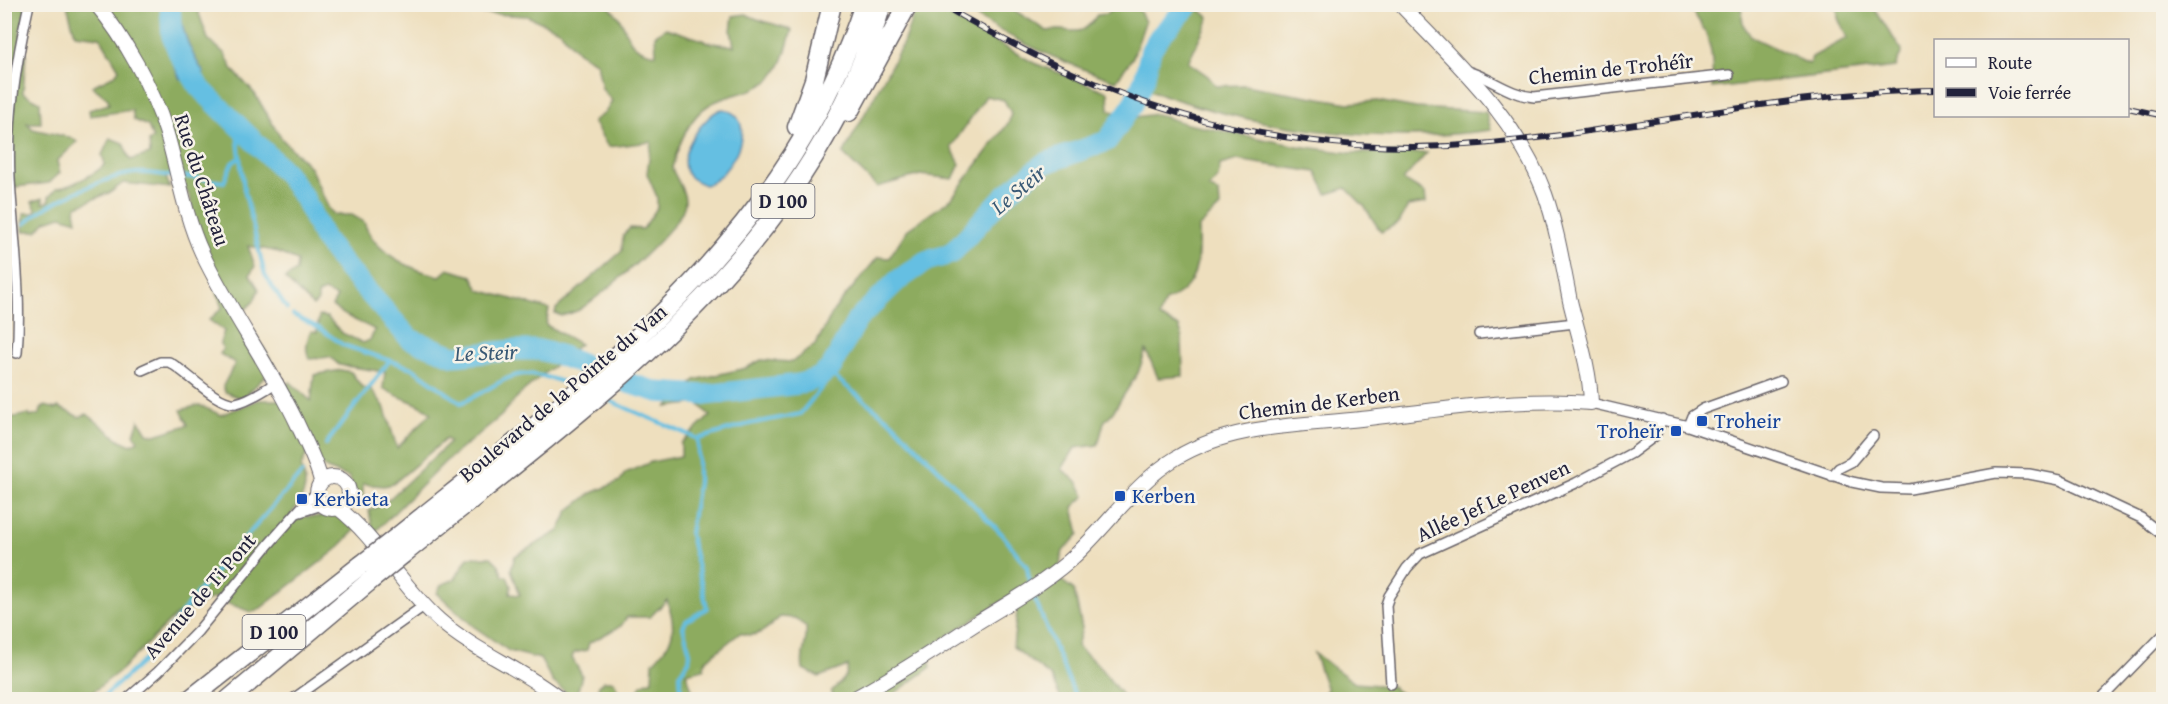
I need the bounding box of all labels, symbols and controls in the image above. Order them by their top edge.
legend [1934,39,2129,117]
street label: Chemin de Trohéîr [1527,44,1695,93]
text: Route [1988,49,2032,76]
text: Voie ferrée [1988,79,2071,106]
street label: Rue du Château [167,110,239,250]
water label: Le Steir [983,156,1053,222]
road number: D 100 [752,184,814,218]
street label: Boulevard de la Pointe du Van [452,296,674,489]
water label: Le Steir [453,335,519,369]
street label: Chemin de Kerben [1237,377,1401,428]
place label: Troheir [1714,405,1781,436]
marker: Troheir [1695,414,1709,428]
place label: Troheïr [1597,415,1664,446]
marker: Troheïr [1669,424,1683,438]
street label: Allée Jef Le Penven [1411,451,1575,550]
place label: Kerben [1132,480,1196,511]
place label: Kerbieta [314,483,389,514]
marker: Kerben [1113,489,1127,503]
marker: Kerbieta [295,492,309,506]
street label: Avenue de Ti Pont [136,525,264,666]
road number: D 100 [242,615,306,649]

